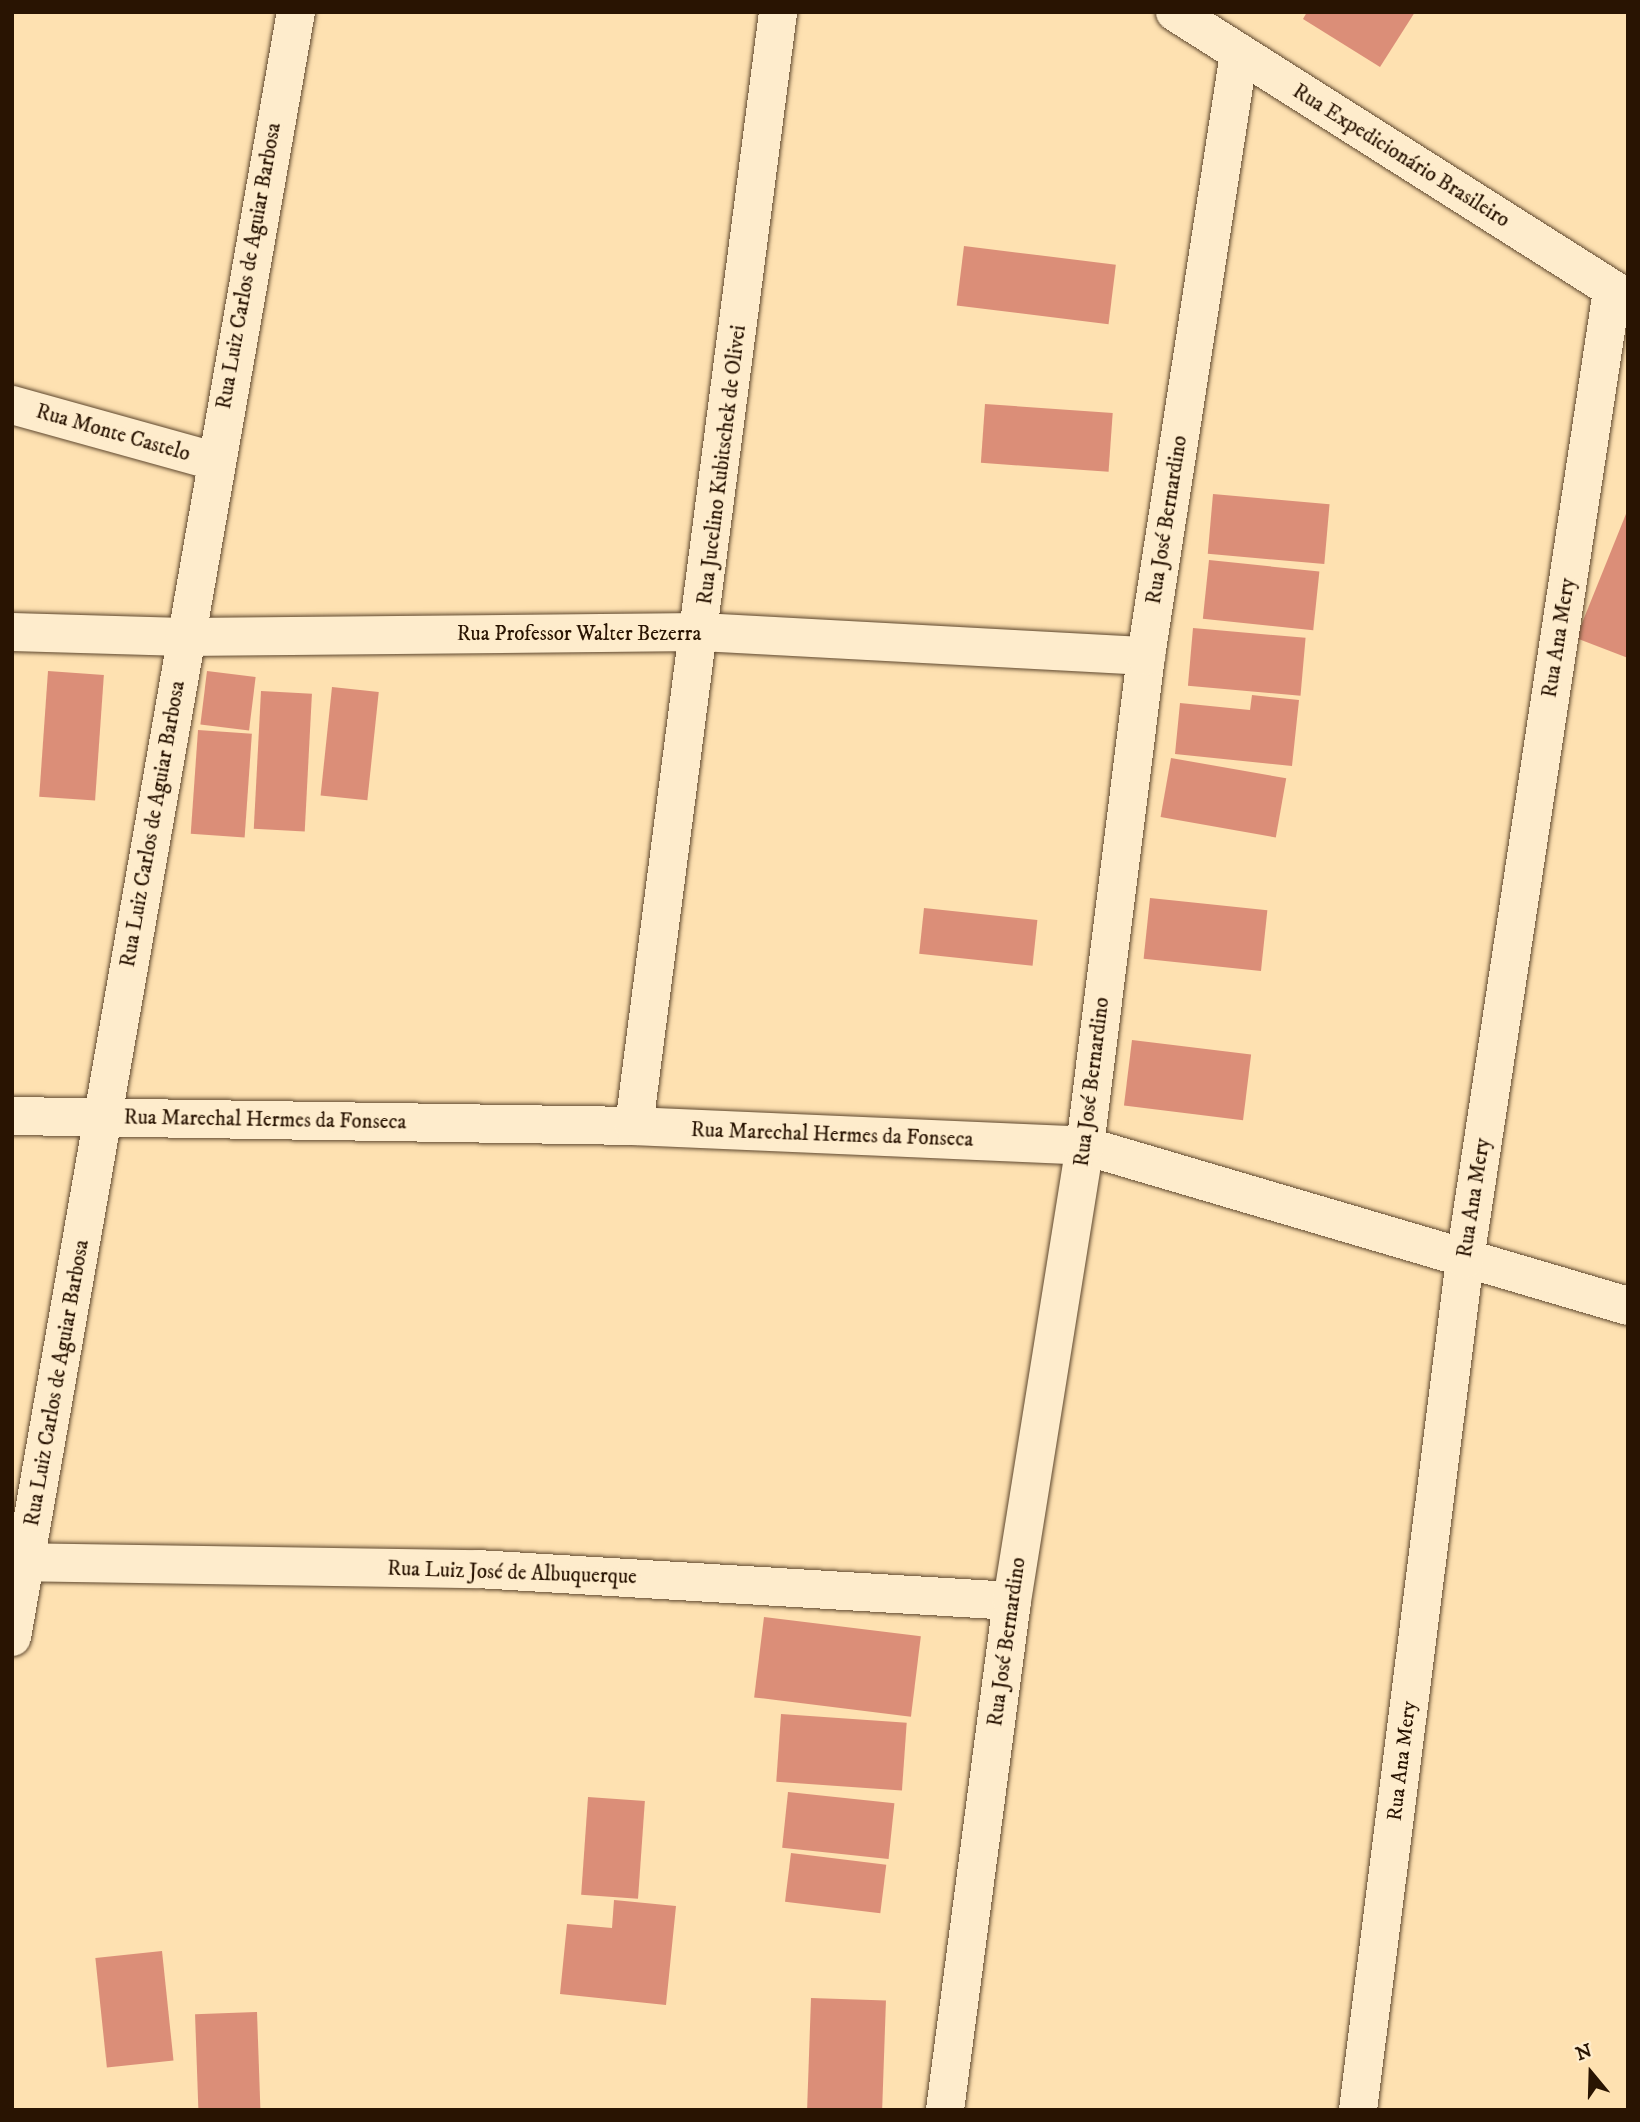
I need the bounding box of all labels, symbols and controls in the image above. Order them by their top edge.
street label: Rua Expedicionário Brasileiro [1288,79,1514,233]
street label: Rua Luiz Carlos de Aguiar Barbosa [211,121,287,411]
street label: Rua Jucelino Kubitschek de Olivei [692,324,752,606]
street label: Rua Monte Castelo [33,399,193,467]
street label: Rua José Bernardino [1141,434,1193,606]
street label: Rua Ana Mery [1537,576,1581,700]
street label: Rua Professor Walter Bezerra [457,621,701,647]
street label: Rua Luiz Carlos de Aguiar Barbosa [115,679,191,969]
street label: Rua José Bernardino [1069,996,1115,1168]
street label: Rua Marechal Hermes da Fonseca [123,1105,407,1135]
street label: Rua Marechal Hermes da Fonseca [690,1117,974,1153]
street label: Rua Ana Mery [1452,1136,1496,1260]
street label: Rua Luiz Carlos de Aguiar Barbosa [19,1238,95,1528]
street label: Rua Luiz José de Albuquerque [387,1556,637,1590]
street label: Rua José Bernardino [983,1556,1031,1728]
street label: Rua Ana Mery [1382,1700,1422,1822]
north arrow [1556,2038,1626,2108]
text: N [1573,2039,1595,2066]

